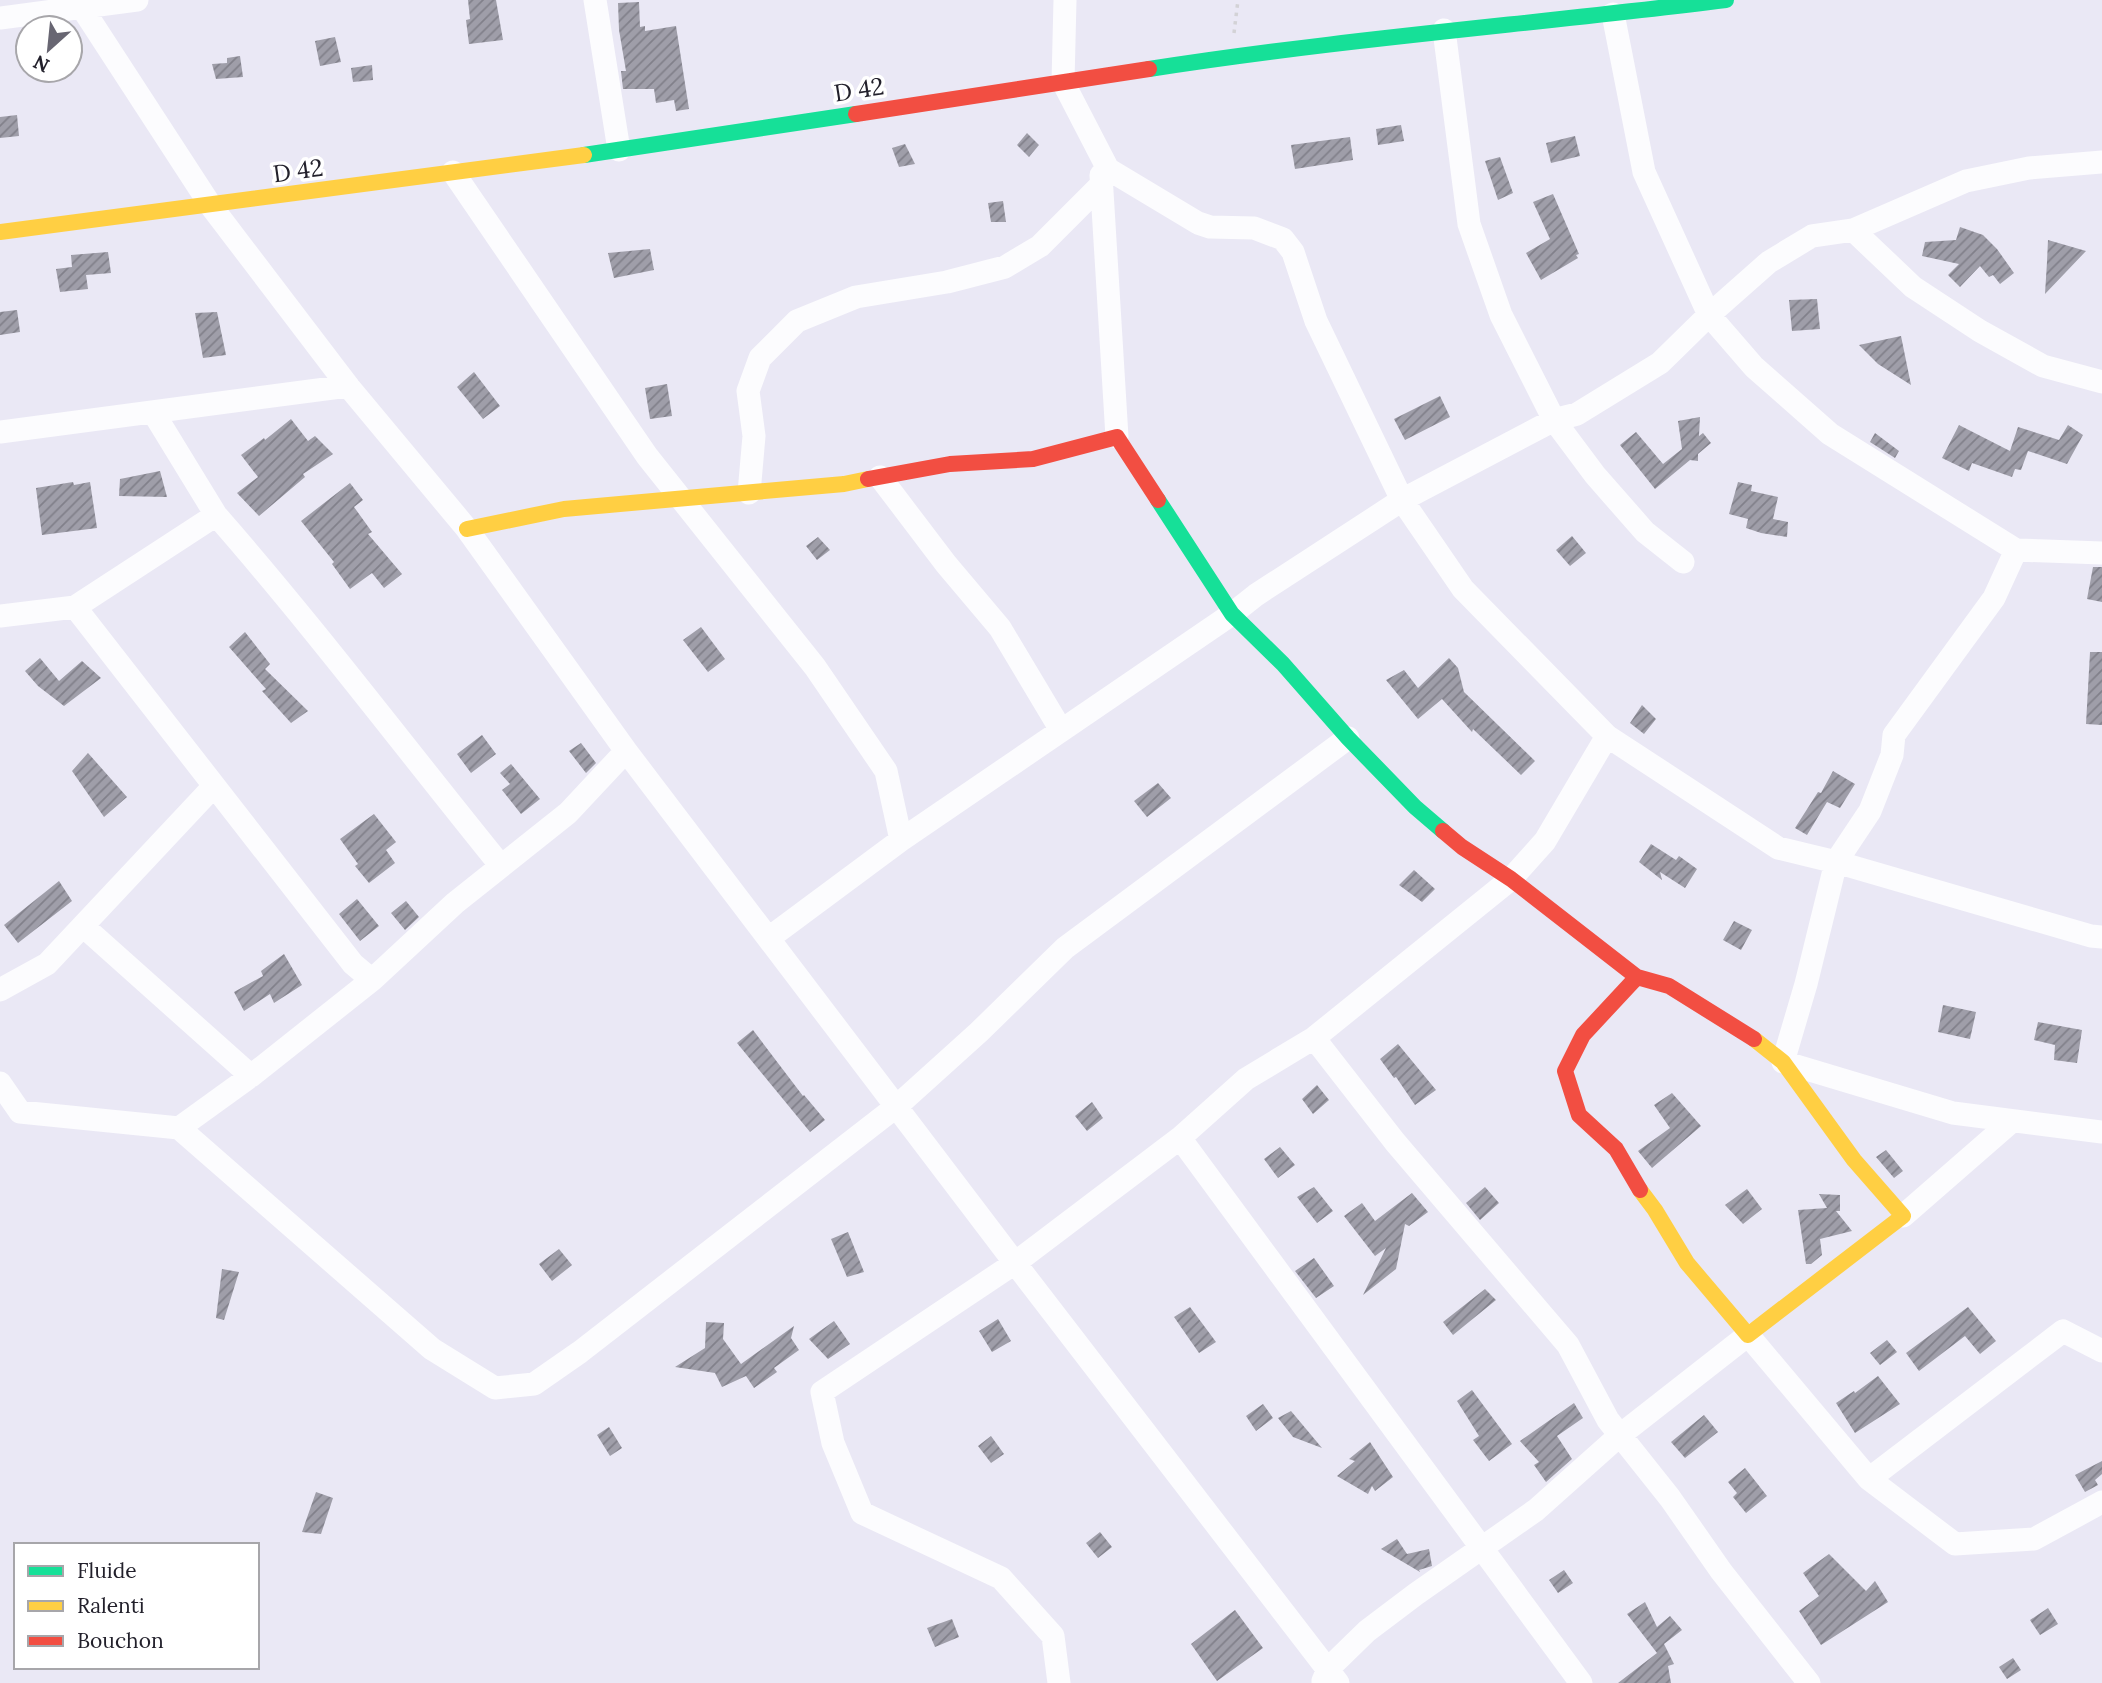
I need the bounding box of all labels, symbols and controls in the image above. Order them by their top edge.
north arrow [14,14,84,84]
text: N [29,50,53,78]
street label: D 42 [832,70,886,109]
street label: D 42 [271,152,325,189]
legend [14,1543,259,1669]
text: Fluide [77,1557,137,1584]
text: Ralenti [77,1592,145,1619]
text: Bouchon [77,1627,164,1654]

